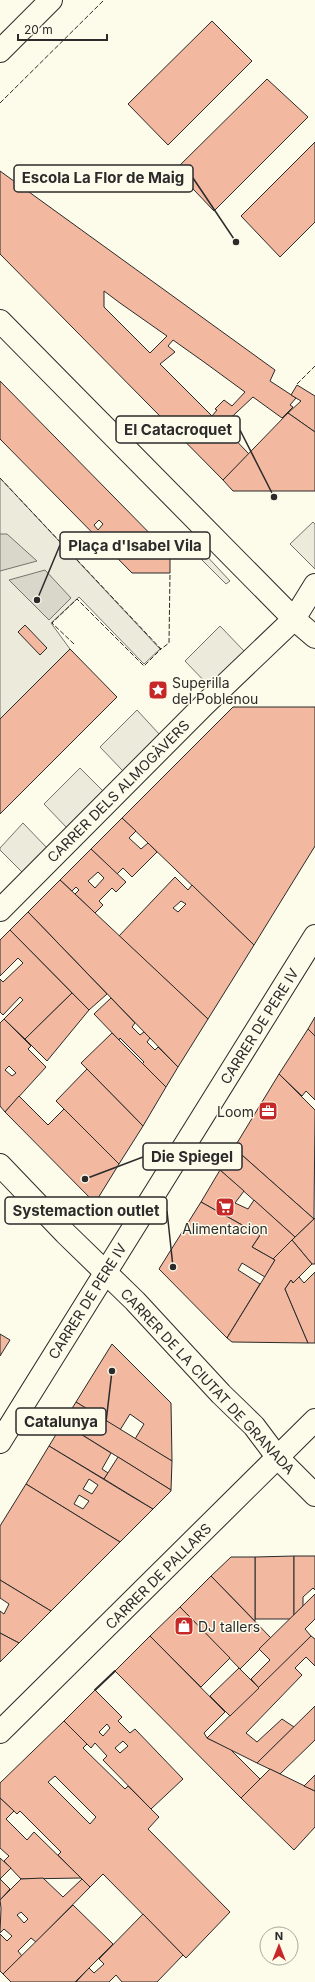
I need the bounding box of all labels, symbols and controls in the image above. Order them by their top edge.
scale bar [18,16,107,42]
text: 20 m [24,22,53,37]
callout: Escola La Flor de Maig [14,165,193,192]
text: Escola La Flor de Maig [22,168,184,187]
callout: El Catacroquet [116,416,240,443]
text: El Catacroquet [124,420,232,439]
callout: Plaça d'Isabel Vila [60,532,210,559]
text: Plaça d'Isabel Vila [68,536,202,555]
place label: Superilla del Poblenou [172,674,258,707]
place icon: Superilla del Poblenou [147,679,169,701]
street label: CARRER DELS ALMOGÀVERS [43,716,193,866]
street label: CARRER DE PERE IV [216,965,302,1087]
office icon: Loom [257,1100,279,1122]
place label: Loom [217,1103,254,1120]
callout: Die Spiegel [143,1143,242,1170]
text: Die Spiegel [151,1147,233,1166]
supermarket icon: Alimentacion [214,1196,236,1218]
callout: Systemaction outlet [5,1197,167,1224]
text: Systemaction outlet [13,1201,160,1220]
place label: Alimentacion [182,1220,268,1237]
street label: CARRER DE PERE IV [44,1240,130,1362]
street label: CARRER DE LA CIUTAT DE GRANADA [117,1285,299,1478]
callout: Catalunya [16,1408,106,1435]
text: Catalunya [24,1412,98,1431]
street label: CARRER DE PALLARS [102,1520,214,1632]
shop icon: DJ tallers [173,1615,195,1637]
place label: DJ tallers [198,1618,260,1635]
north arrow [259,1926,299,1966]
text: N [275,1929,283,1943]

